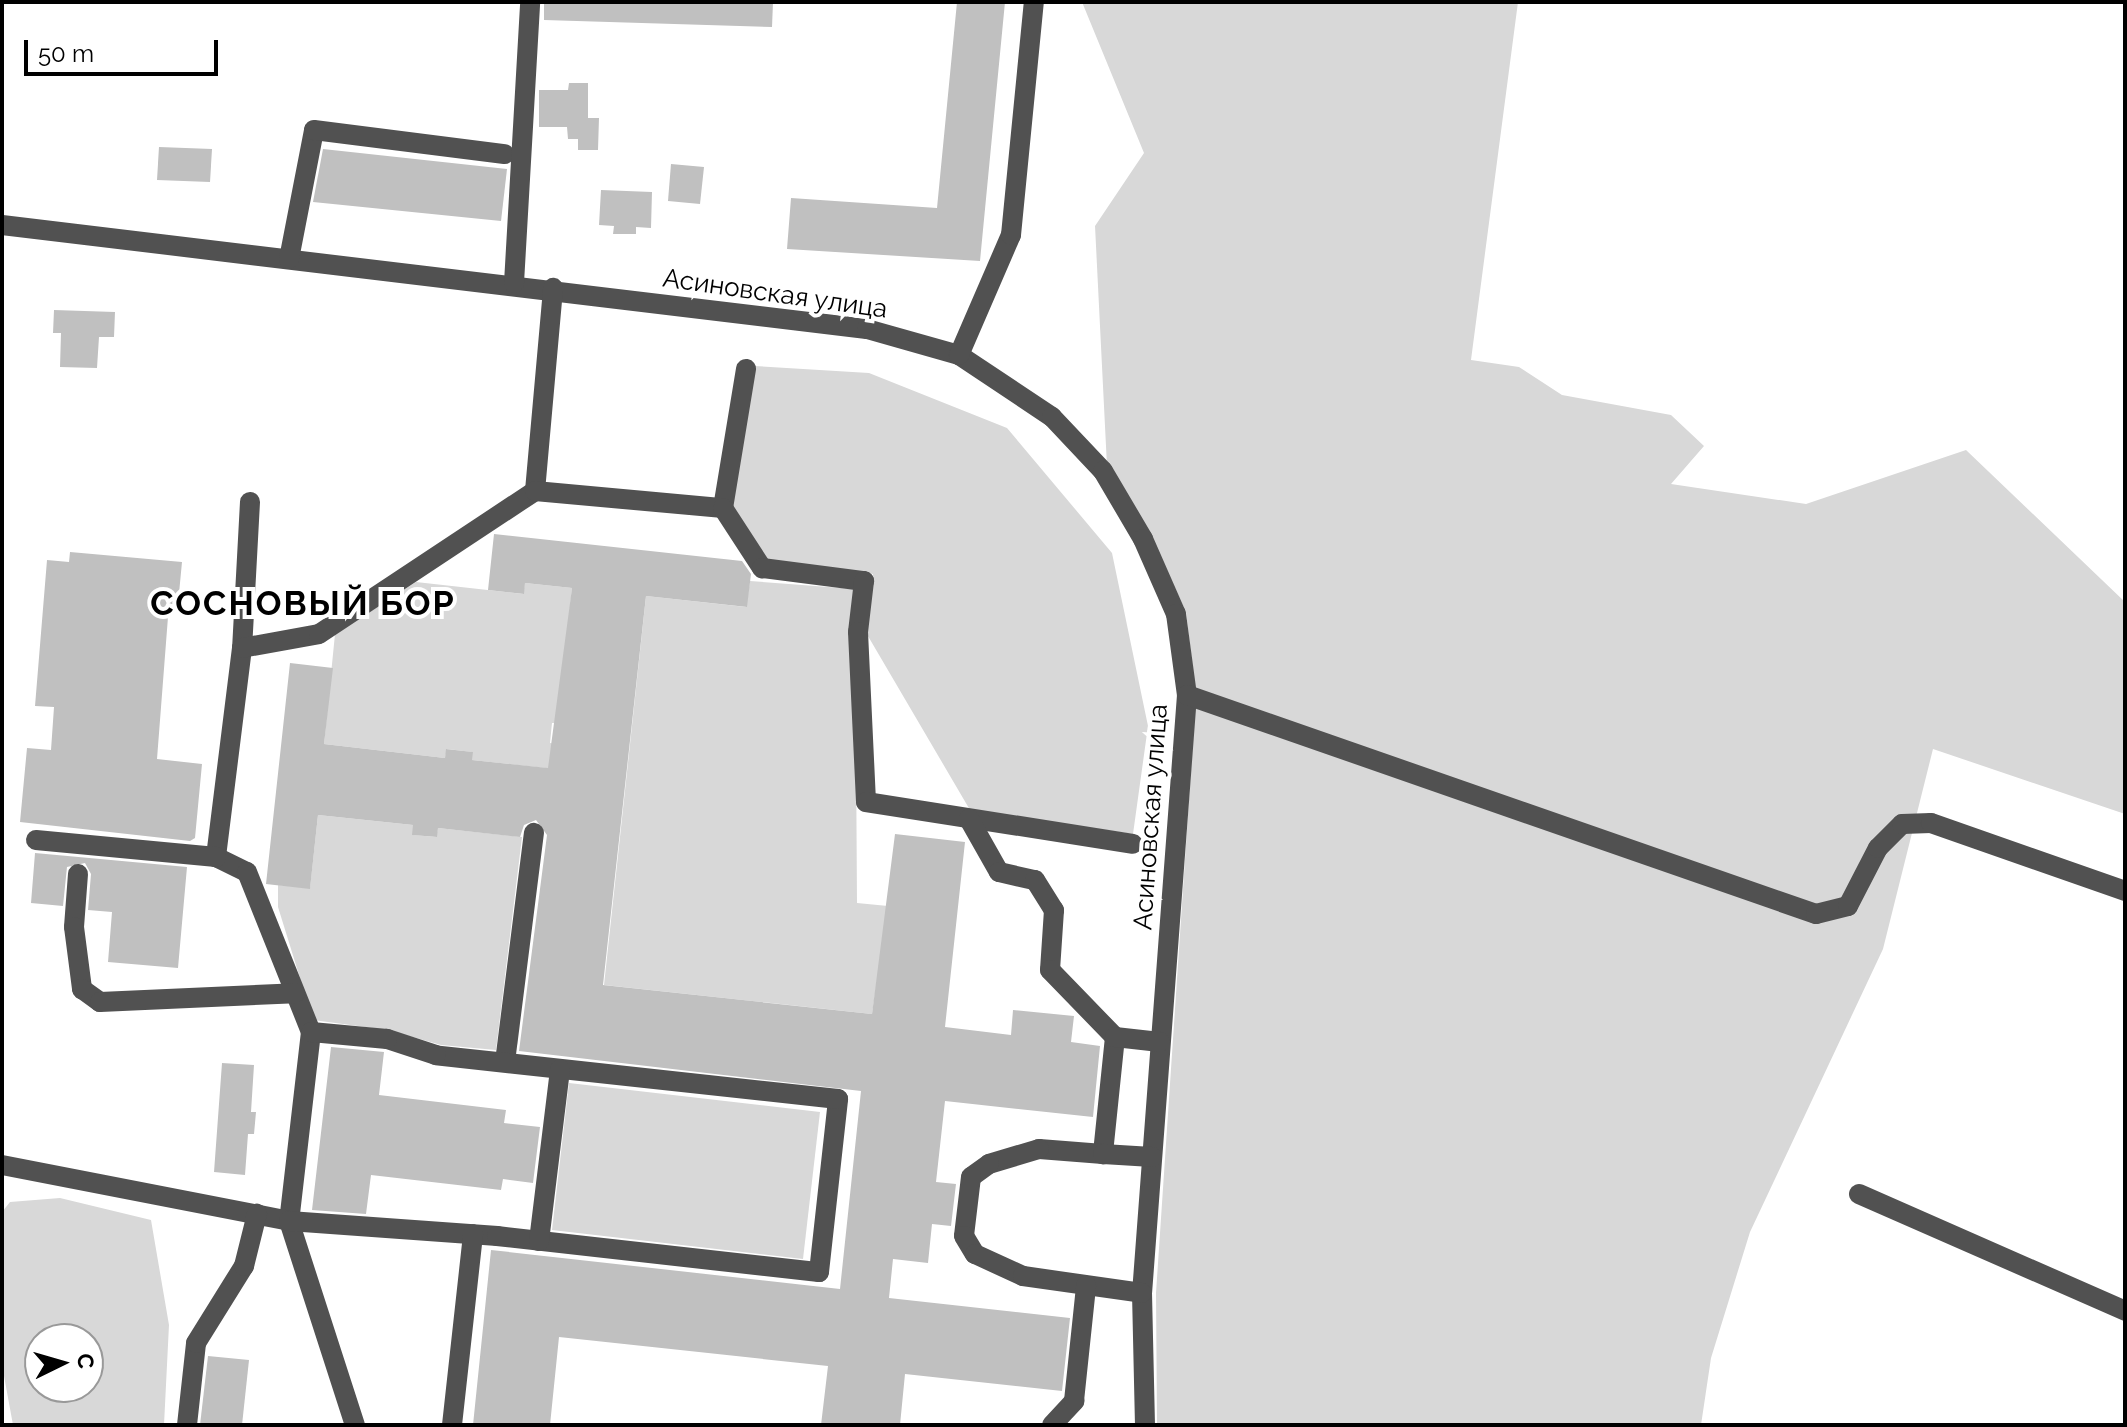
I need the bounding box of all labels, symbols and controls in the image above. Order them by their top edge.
scale bar [28,24,222,74]
text: 50 m [38,39,94,68]
street label: Асиновская улица [660,263,890,325]
district label: СОСНОВЫЙ БОР [150,584,456,624]
street label: Асиновская улица [1128,703,1174,931]
north arrow [24,1323,104,1403]
text: С [72,1352,100,1370]

